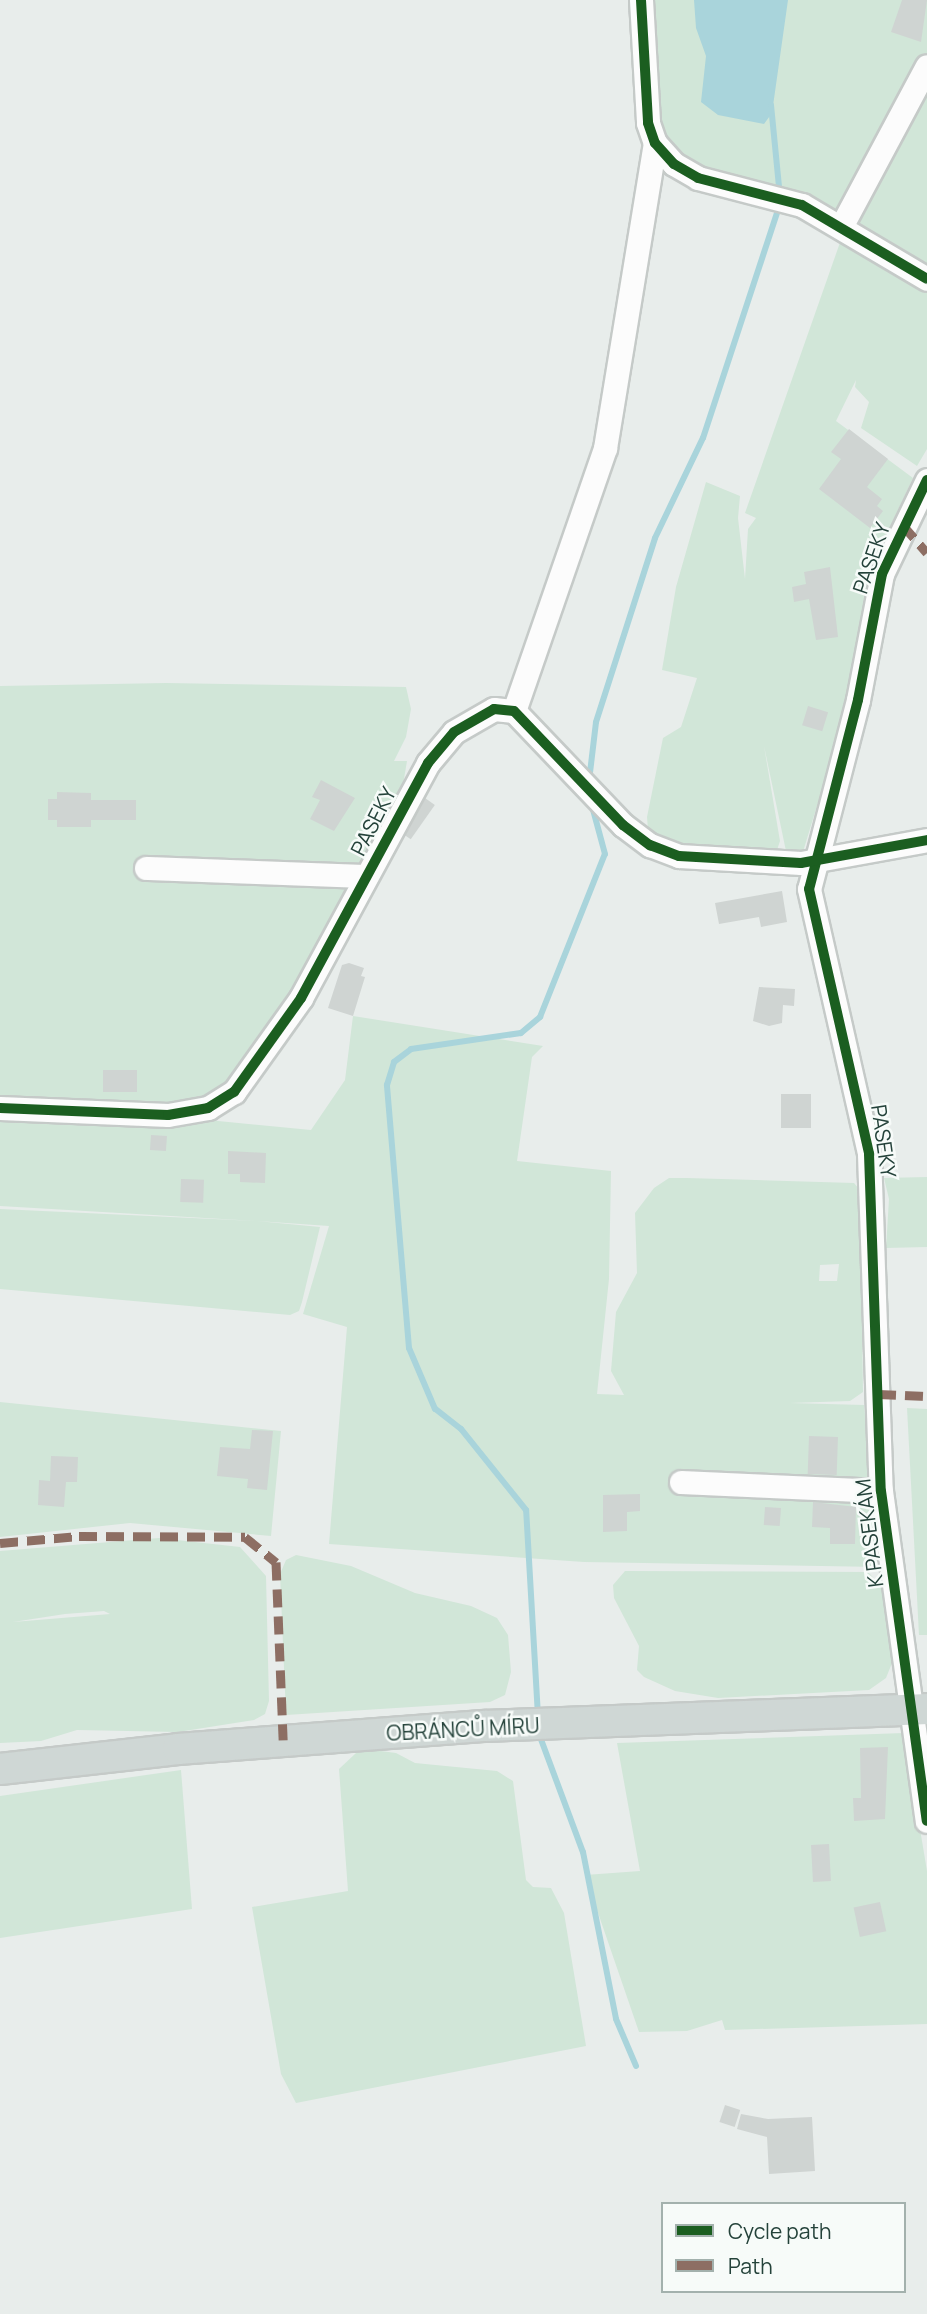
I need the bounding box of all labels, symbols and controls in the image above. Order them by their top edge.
street label: PASEKY [847,519,895,597]
street label: PASEKY [345,783,401,859]
street label: PASEKY [866,1103,902,1179]
street label: K PASEKÁM [850,1477,888,1589]
street label: OBRÁNCŮ MÍRU [386,1712,540,1746]
legend [661,2202,906,2293]
text: Cycle path [728,2217,831,2245]
text: Path [728,2252,773,2280]

